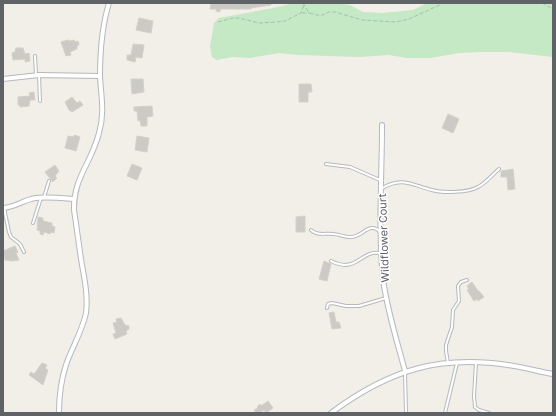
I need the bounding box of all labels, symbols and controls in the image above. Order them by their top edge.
street label: Wildflower Court [375,193,391,283]

